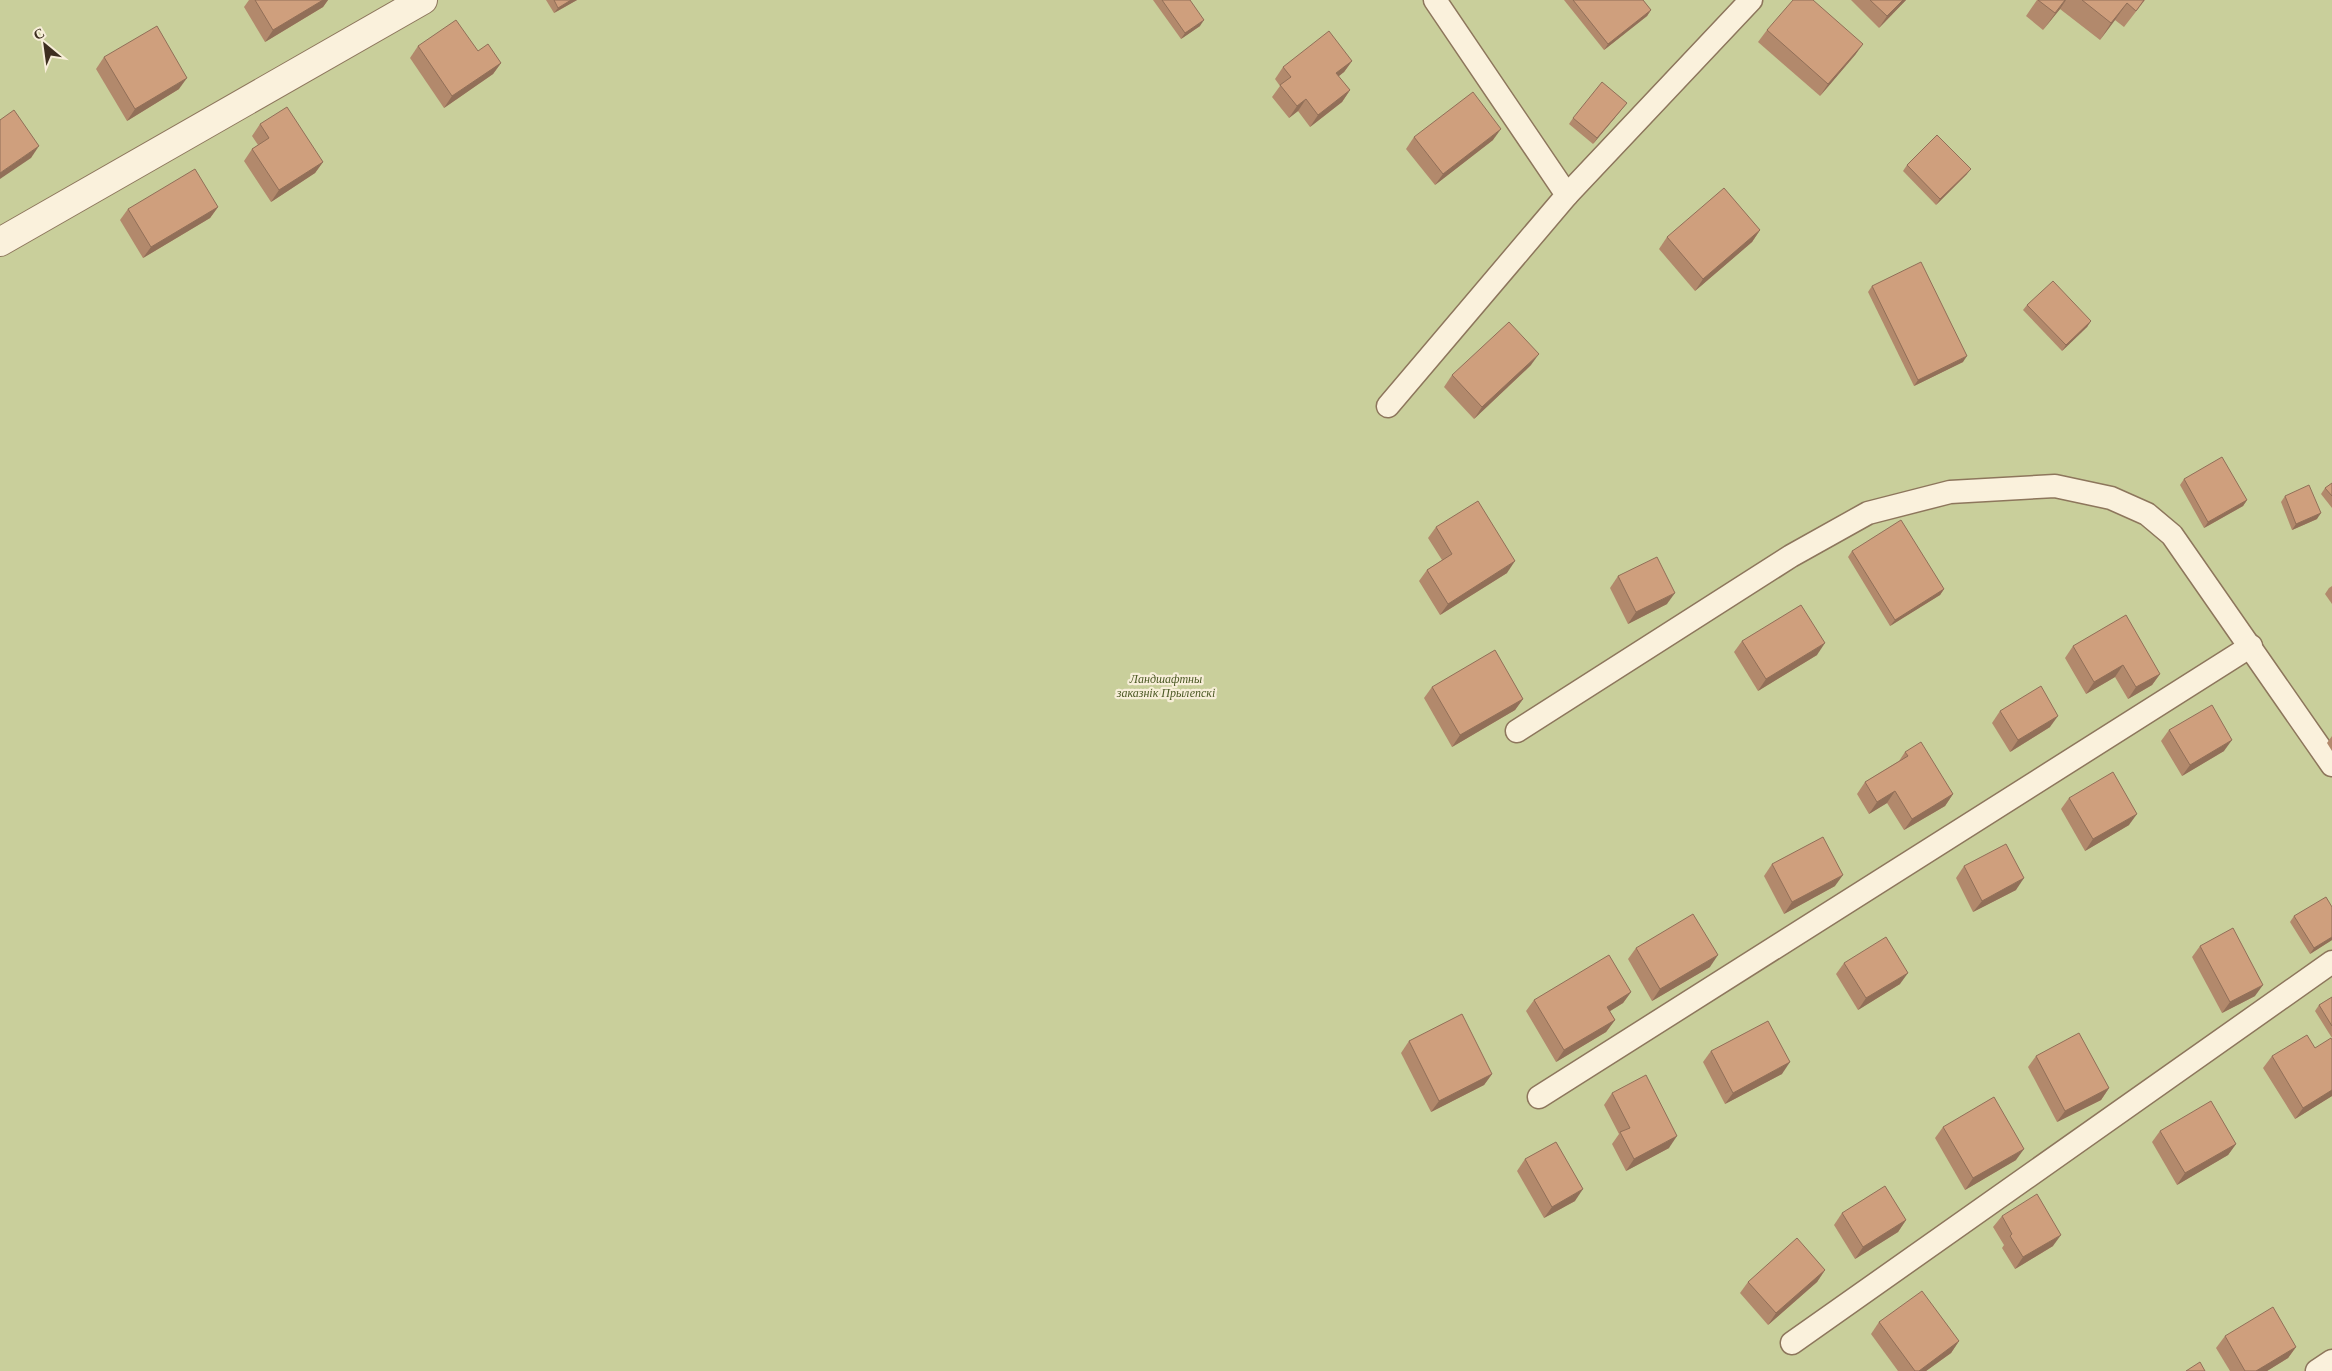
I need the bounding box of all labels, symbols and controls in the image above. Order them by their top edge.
north arrow [20,20,70,70]
text: С [31,25,47,43]
park label: Ландшафтны заказнік Прылепскі [1116,672,1215,700]

